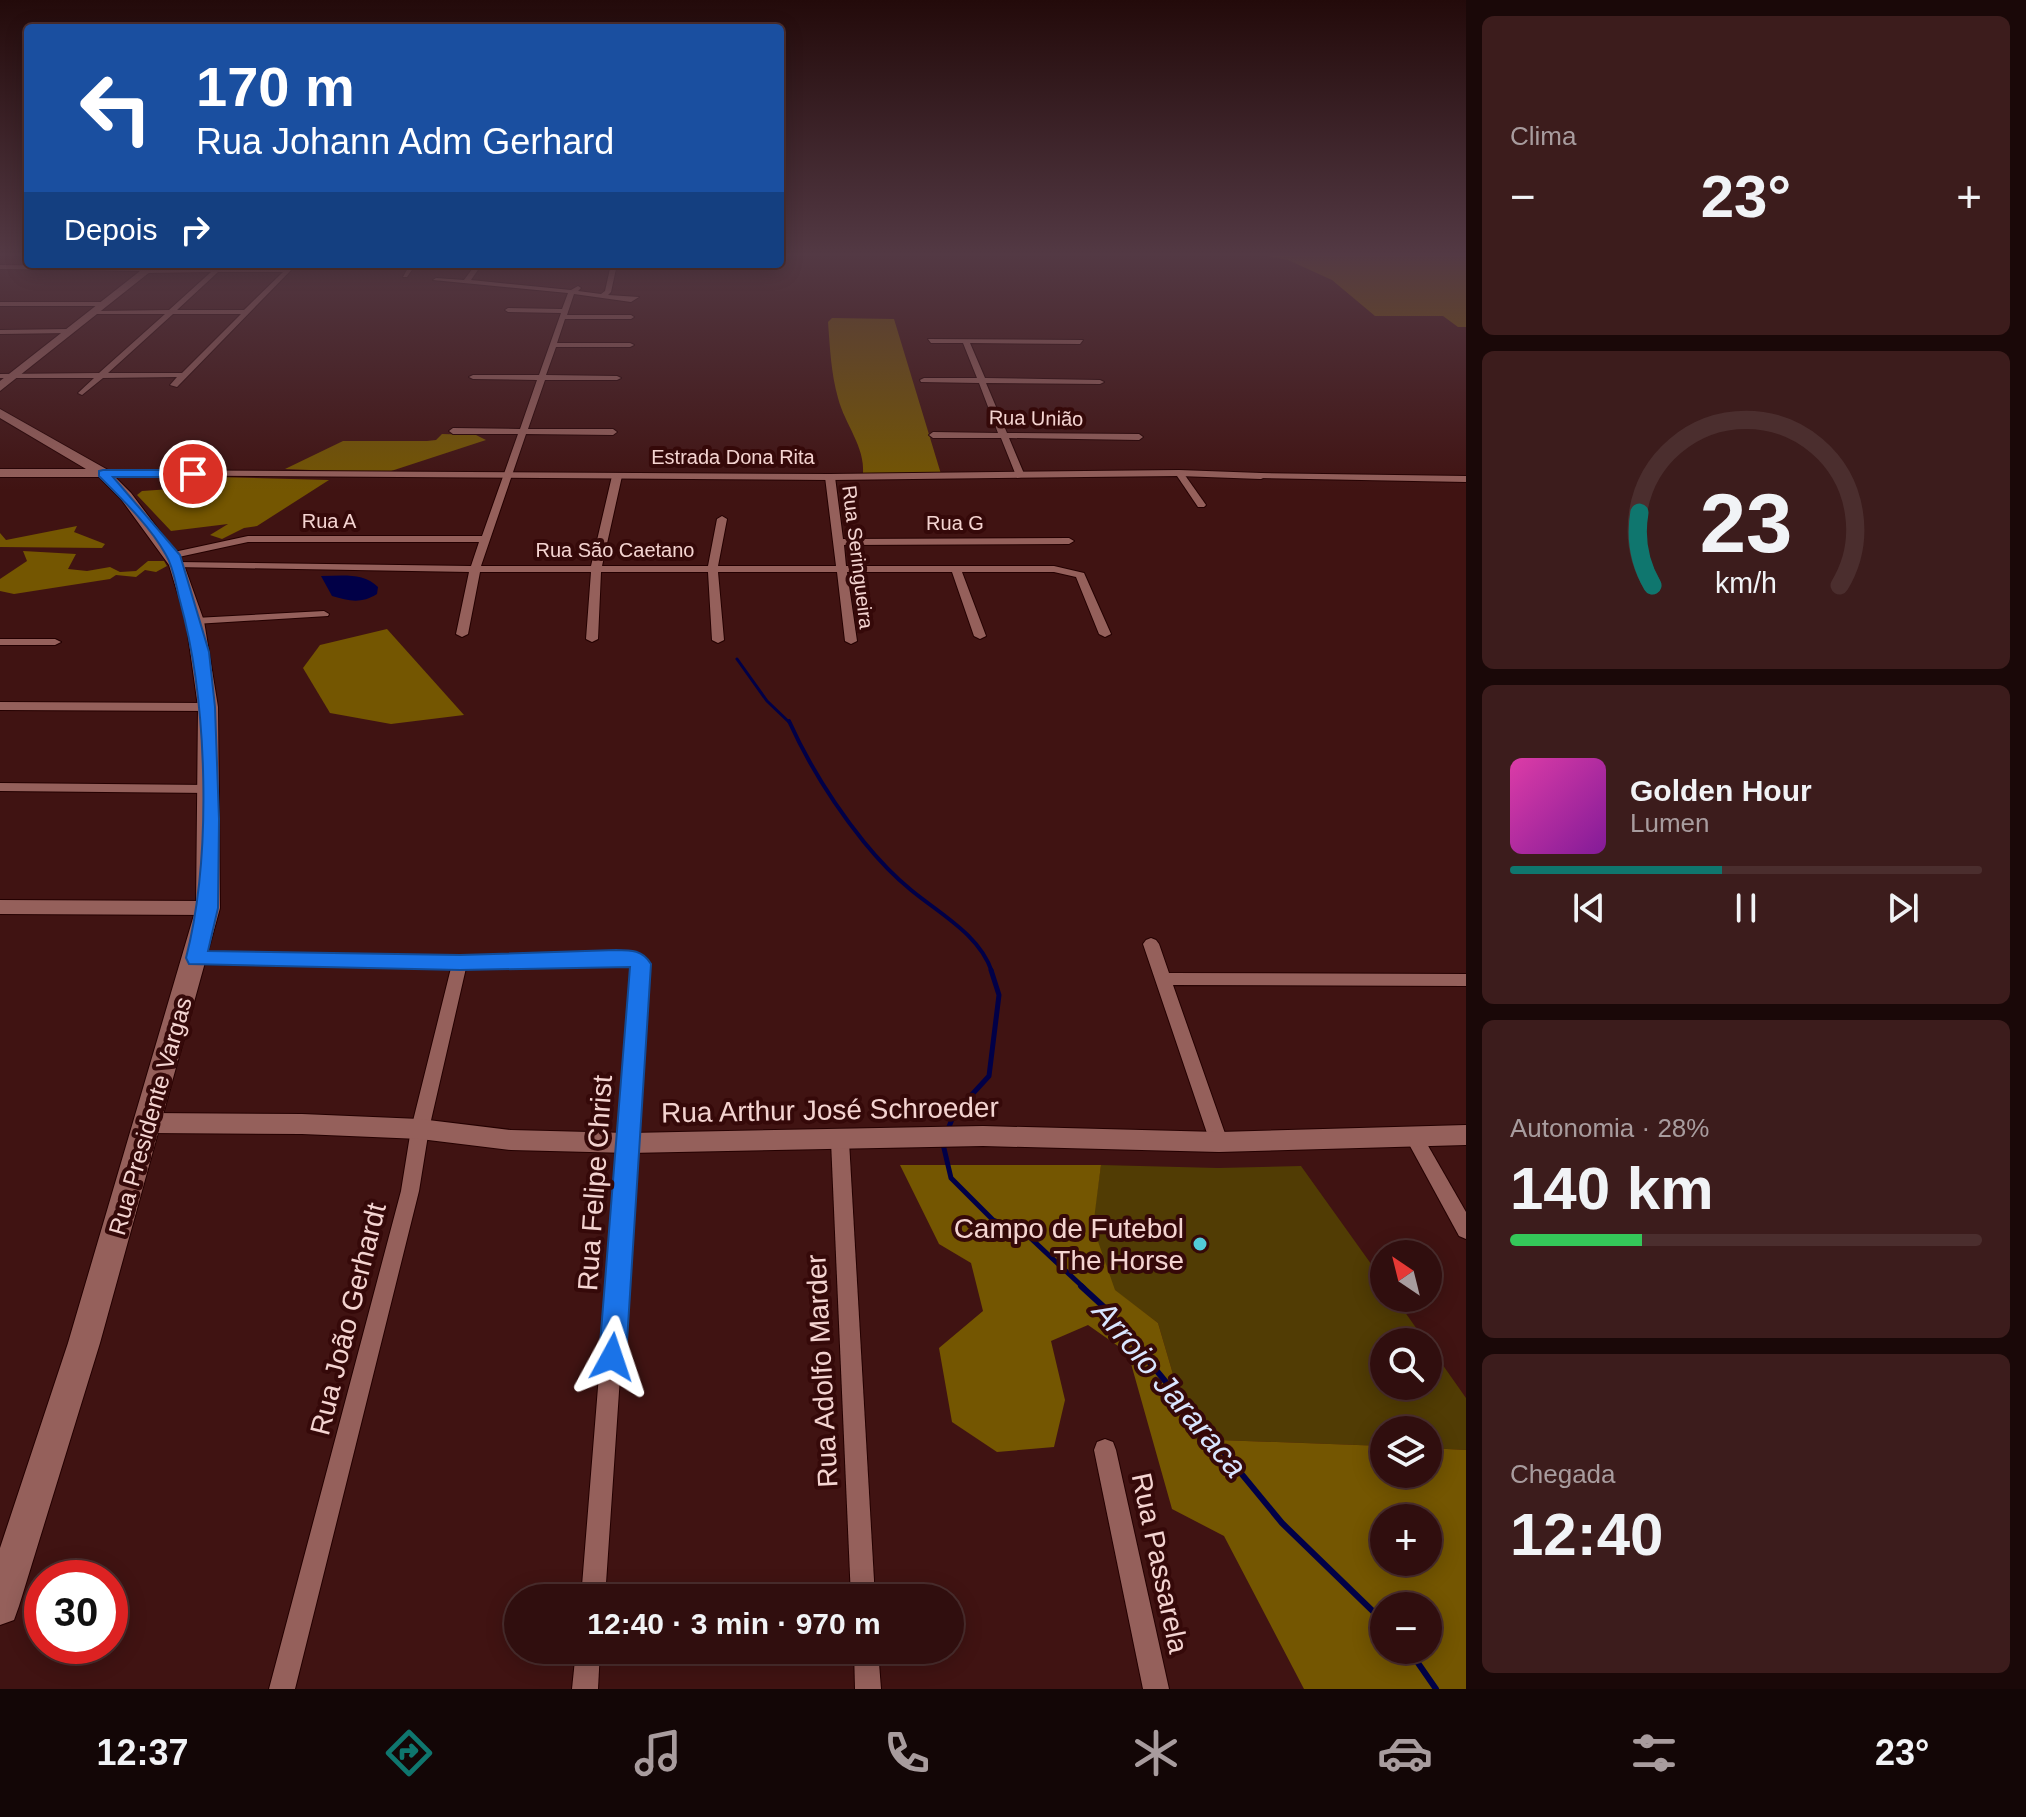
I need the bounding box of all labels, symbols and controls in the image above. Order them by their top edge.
text: 170 m [196,55,355,118]
icon: left [64,56,168,160]
text: Rua Johann Adm Gerhard [196,121,614,162]
text: Clima [1510,121,1576,151]
text: 23° [1701,163,1791,230]
text: − [1510,172,1536,221]
text: + [1956,172,1982,221]
icon: right [173,208,217,252]
text: Depois [64,213,157,246]
street label: Rua União [989,406,1083,430]
pin [159,440,227,508]
street label: Estrada Dona Rita [651,446,816,468]
icon: arrive [171,452,215,496]
text: 23 [1700,476,1792,569]
street label: Rua Seringueira [838,484,878,631]
street label: Rua A [302,510,357,532]
street label: Rua G [926,512,984,534]
street label: Rua São Caetano [535,539,695,561]
text: km/h [1715,567,1777,599]
text: Golden Hour [1630,774,1812,807]
text: Lumen [1630,808,1710,838]
icon: previous [1567,886,1611,930]
icon: pause [1724,886,1768,930]
icon: next [1881,886,1925,930]
street label: Rua Presidente Vargas [103,994,197,1238]
street label: Rua Felipe Christ [572,1074,618,1292]
street label: Rua Arthur José Schroeder [661,1092,999,1128]
text: Autonomia · 28% [1510,1113,1709,1143]
text: 140 km [1510,1155,1714,1222]
street label: Rua João Gerhardt [304,1200,392,1438]
place label: Campo de Futebol The Horse [954,1213,1184,1276]
marker: Campo de Futebol The Horse [1191,1235,1209,1253]
north arrow [1370,1240,1442,1312]
map controls [1370,1240,1442,1664]
street label: Rua Adolfo Marder [800,1254,844,1488]
water label: Arroio Jararaca [1085,1292,1254,1484]
position arrow [570,1315,654,1399]
button: search [1370,1328,1442,1400]
button: layers [1370,1416,1442,1488]
text: Chegada [1510,1459,1616,1489]
street label: Rua Passarela [1126,1470,1194,1656]
text: 12:40 [1510,1501,1663,1568]
button: + [1370,1504,1442,1576]
speed limit sign: 30 [24,1560,128,1664]
button: − [1370,1592,1442,1664]
text: 12:40 · 3 min · 970 m [587,1607,881,1640]
icon: directions [381,1725,437,1781]
icon: music [630,1725,686,1781]
icon: phone [879,1725,935,1781]
icon: climate [1128,1725,1184,1781]
icon: car [1377,1725,1433,1781]
icon: filters [1626,1725,1682,1781]
text: 12:37 [96,1732,189,1773]
text: 23° [1875,1732,1929,1773]

